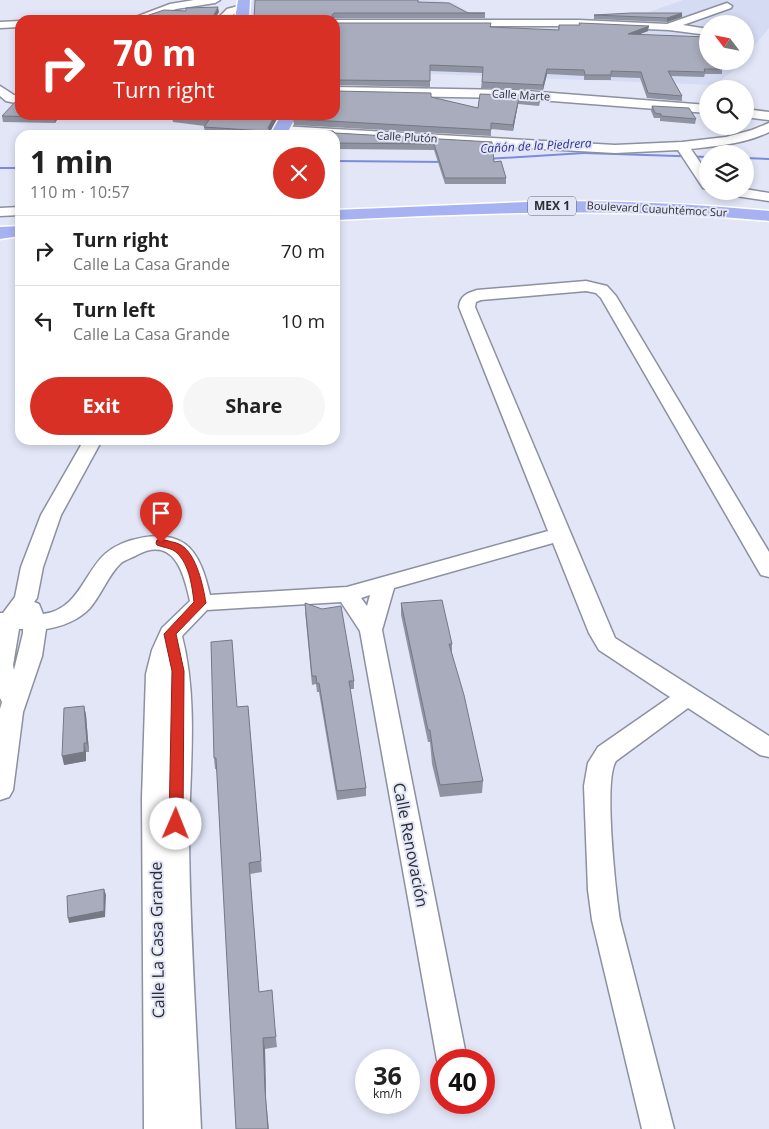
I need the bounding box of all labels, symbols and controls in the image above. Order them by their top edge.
north arrow [699,15,754,70]
map controls [699,15,754,200]
text: 70 m [113,29,196,76]
icon: right [30,35,95,100]
text: Turn right [113,74,215,104]
button: search [699,80,754,135]
street label: Calle Marte [492,85,550,104]
street label: Calle Plutón [376,127,438,146]
water label: Cañón de la Piedrera [480,134,592,157]
text: 1 min [30,141,113,182]
button: layers [699,145,754,200]
button: close [273,147,325,199]
text: 110 m · 10:57 [30,181,130,203]
road number: MEX 1 [528,197,576,216]
street label: Boulevard Cuauhtémoc Sur [586,197,728,220]
text: Turn right [73,227,168,253]
icon: right [30,237,58,265]
text: 70 m [281,238,325,264]
text: Calle La Casa Grande [73,253,230,275]
text: Turn left [73,297,155,323]
icon: left [30,307,58,335]
text: 10 m [281,308,325,334]
text: Calle La Casa Grande [73,323,230,345]
button: Exit [30,377,173,435]
button: Share [183,377,325,435]
pin [140,492,182,543]
icon: arrive [147,499,175,527]
street label: Calle Renovación [388,781,434,909]
position arrow [149,797,201,849]
street label: Calle La Casa Grande [145,861,169,1019]
speed limit sign: 40 [430,1049,495,1114]
text: 36 [373,1058,402,1092]
text: km/h [373,1085,402,1102]

